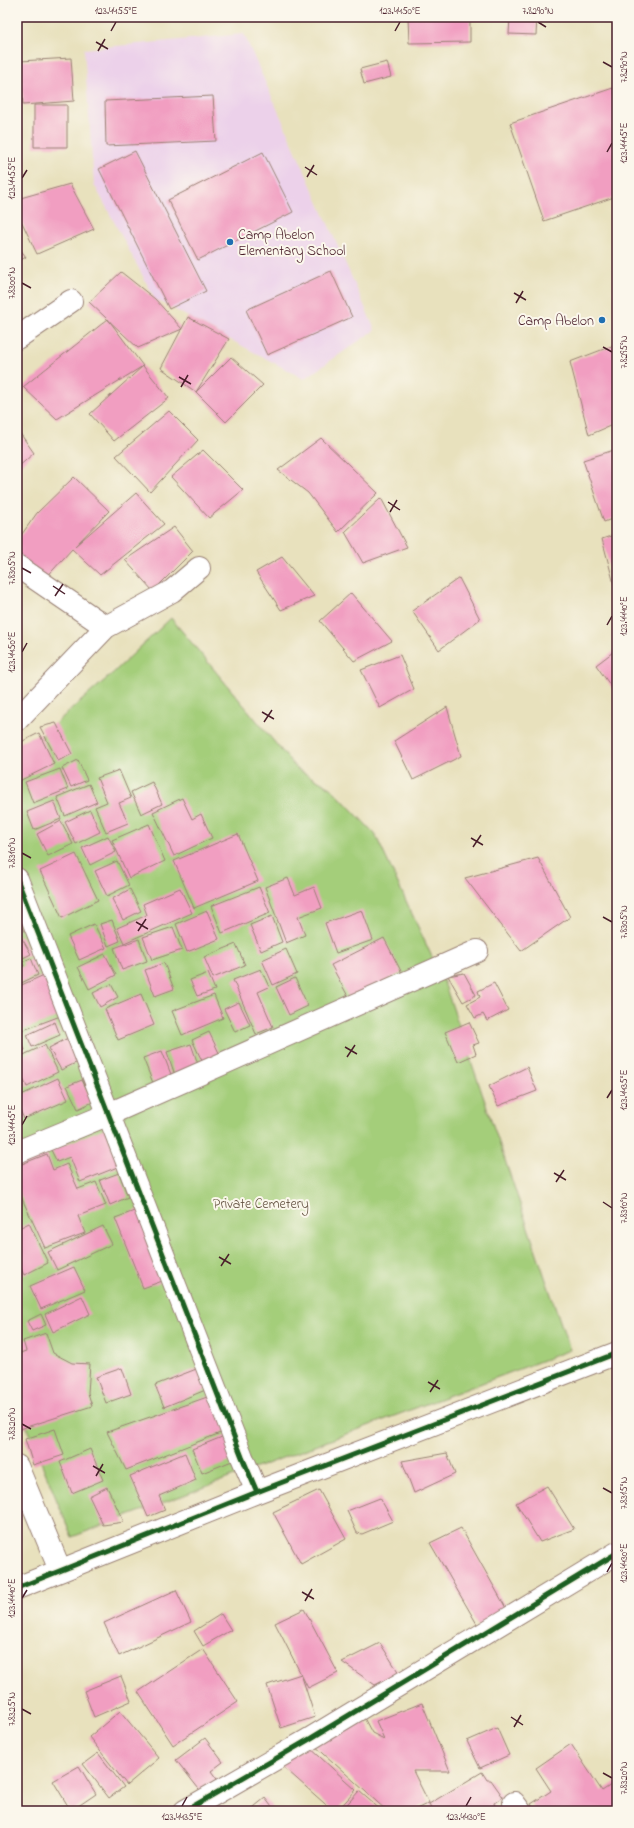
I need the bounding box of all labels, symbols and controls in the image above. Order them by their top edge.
text: 123.4455°E [95,4,137,19]
text: 123.4450°E [379,4,421,19]
text: 7.8290°N [522,4,554,19]
text: 7.8290°N [617,51,632,83]
text: 123.4445°E [617,122,632,164]
text: 123.4455°E [5,157,20,199]
place label: Camp Abelon Elementary School [238,225,345,263]
marker: Camp Abelon Elementary School [225,237,235,247]
text: 7.8300°N [5,267,20,299]
place label: Camp Abelon [518,311,594,332]
marker: Camp Abelon [597,315,607,325]
text: 7.8295°N [617,335,632,369]
text: 7.8305°N [5,551,20,585]
text: 123.4440°E [617,596,632,636]
text: 123.4450°E [5,631,20,673]
text: 7.8310°N [5,837,20,868]
text: 7.8305°N [617,905,632,939]
text: 123.4435°E [617,1069,632,1111]
text: 123.4445°E [5,1104,20,1146]
text: 7.8310°N [617,1192,632,1223]
park label: Private Cemetery [213,1194,309,1216]
text: 7.8320°N [5,1407,20,1440]
text: 7.8315°N [617,1477,632,1509]
text: 123.4430°E [617,1543,632,1583]
text: 123.4440°E [5,1578,20,1618]
text: 7.8325°N [5,1692,20,1726]
text: 7.8320°N [617,1761,632,1794]
text: 123.4435°E [161,1810,203,1825]
text: 123.4430°E [446,1810,486,1825]

